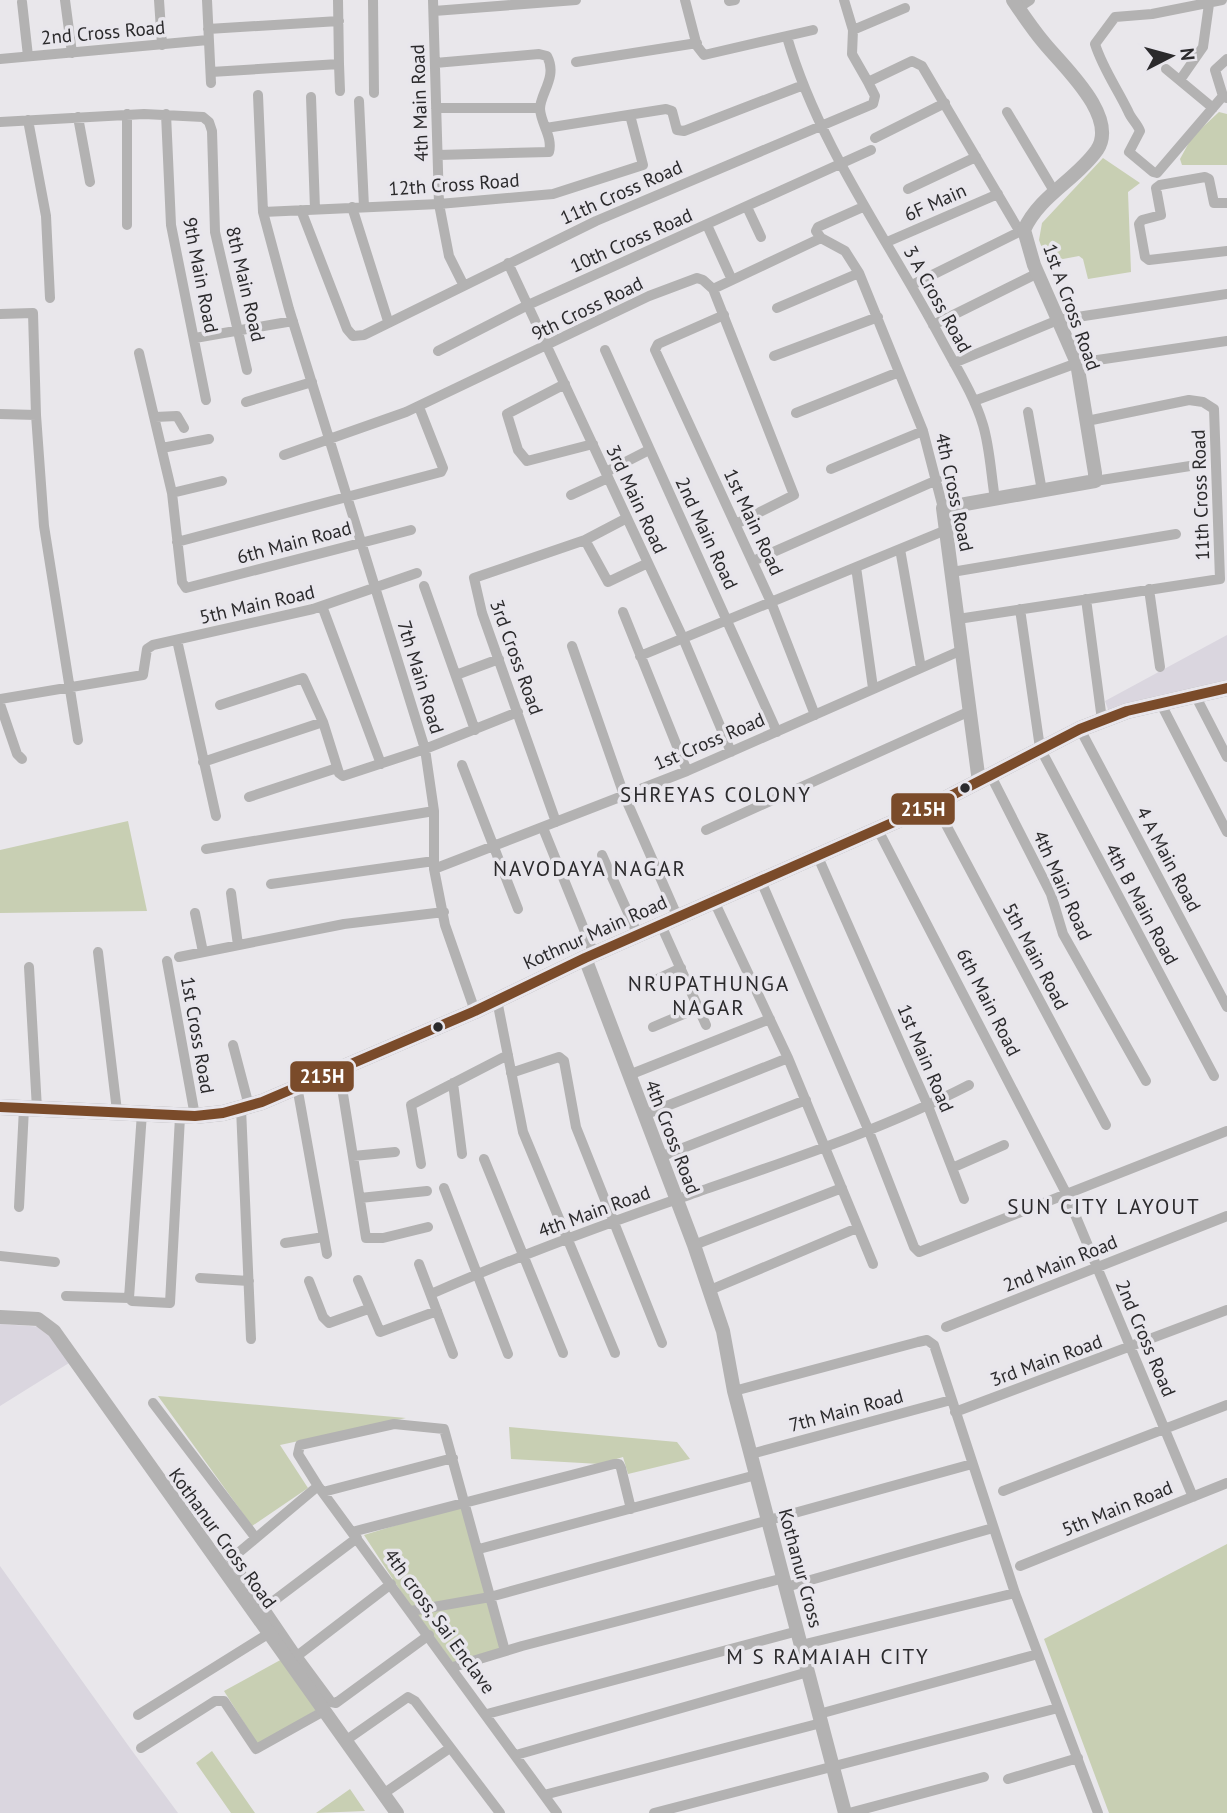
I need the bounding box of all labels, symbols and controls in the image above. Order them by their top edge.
street label: 2nd Cross Road [40,15,166,49]
north arrow [1136,21,1206,91]
street label: 4th Main Road [405,44,433,162]
text: N [1175,47,1200,62]
street label: 11th Cross Road [556,154,686,230]
street label: 12th Cross Road [388,167,520,201]
street label: 6F Main [900,178,970,226]
street label: 10th Cross Road [566,202,696,278]
street label: 9th Main Road [178,215,224,335]
street label: 8th Main Road [221,224,271,344]
street label: 1st A Cross Road [1038,240,1106,374]
street label: 3 A Cross Road [899,241,977,357]
street label: 9th Cross Road [527,271,647,345]
street label: 11th Cross Road [1186,429,1214,561]
street label: 4th Cross Road [931,430,979,554]
street label: 3rd Main Road [601,441,673,557]
street label: 1st Main Road [719,465,789,579]
street label: 2nd Main Road [670,473,744,593]
street label: 6th Main Road [234,515,354,569]
street label: 5th Main Road [197,579,317,629]
street label: 3rd Cross Road [485,596,549,718]
street label: 7th Main Road [392,618,450,736]
street label: 1st Cross Road [650,707,768,775]
district label: SHREYAS COLONY [620,781,812,808]
unlabelled marker [958,781,972,795]
line badge: 215H [890,792,956,826]
text: 215H [901,797,945,821]
street label: 4 A Main Road [1131,802,1207,916]
street label: 4th Main Road [1028,826,1098,944]
street label: 4th B Main Road [1100,839,1184,969]
district label: NAVODAYA NAGAR [493,855,687,882]
street label: Kothnur Main Road [519,889,671,975]
street label: 5th Main Road [998,898,1074,1014]
street label: 6th Main Road [952,944,1026,1060]
district label: NRUPATHUNGA NAGAR [628,970,790,1021]
street label: 1st Cross Road [176,975,220,1095]
street label: 1st Main Road [892,1000,960,1116]
unlabelled marker [431,1020,445,1034]
line badge: 215H [289,1060,355,1093]
text: 215H [300,1064,344,1088]
street label: 4th Cross Road [640,1076,706,1198]
street label: 4th Main Road [535,1180,653,1242]
district label: SUN CITY LAYOUT [1007,1193,1201,1220]
street label: 2nd Main Road [999,1229,1121,1297]
street label: 2nd Cross Road [1111,1276,1181,1400]
street label: 3rd Main Road [987,1329,1105,1391]
street label: 7th Main Road [786,1383,906,1437]
street label: Kothanur Cross Road [164,1463,282,1613]
street label: 5th Main Road [1058,1475,1176,1541]
street label: Kothanur Cross [774,1506,828,1630]
street label: 4th cross, Sai Enclave [379,1544,501,1698]
district label: M S RAMAIAH CITY [726,1643,930,1670]

